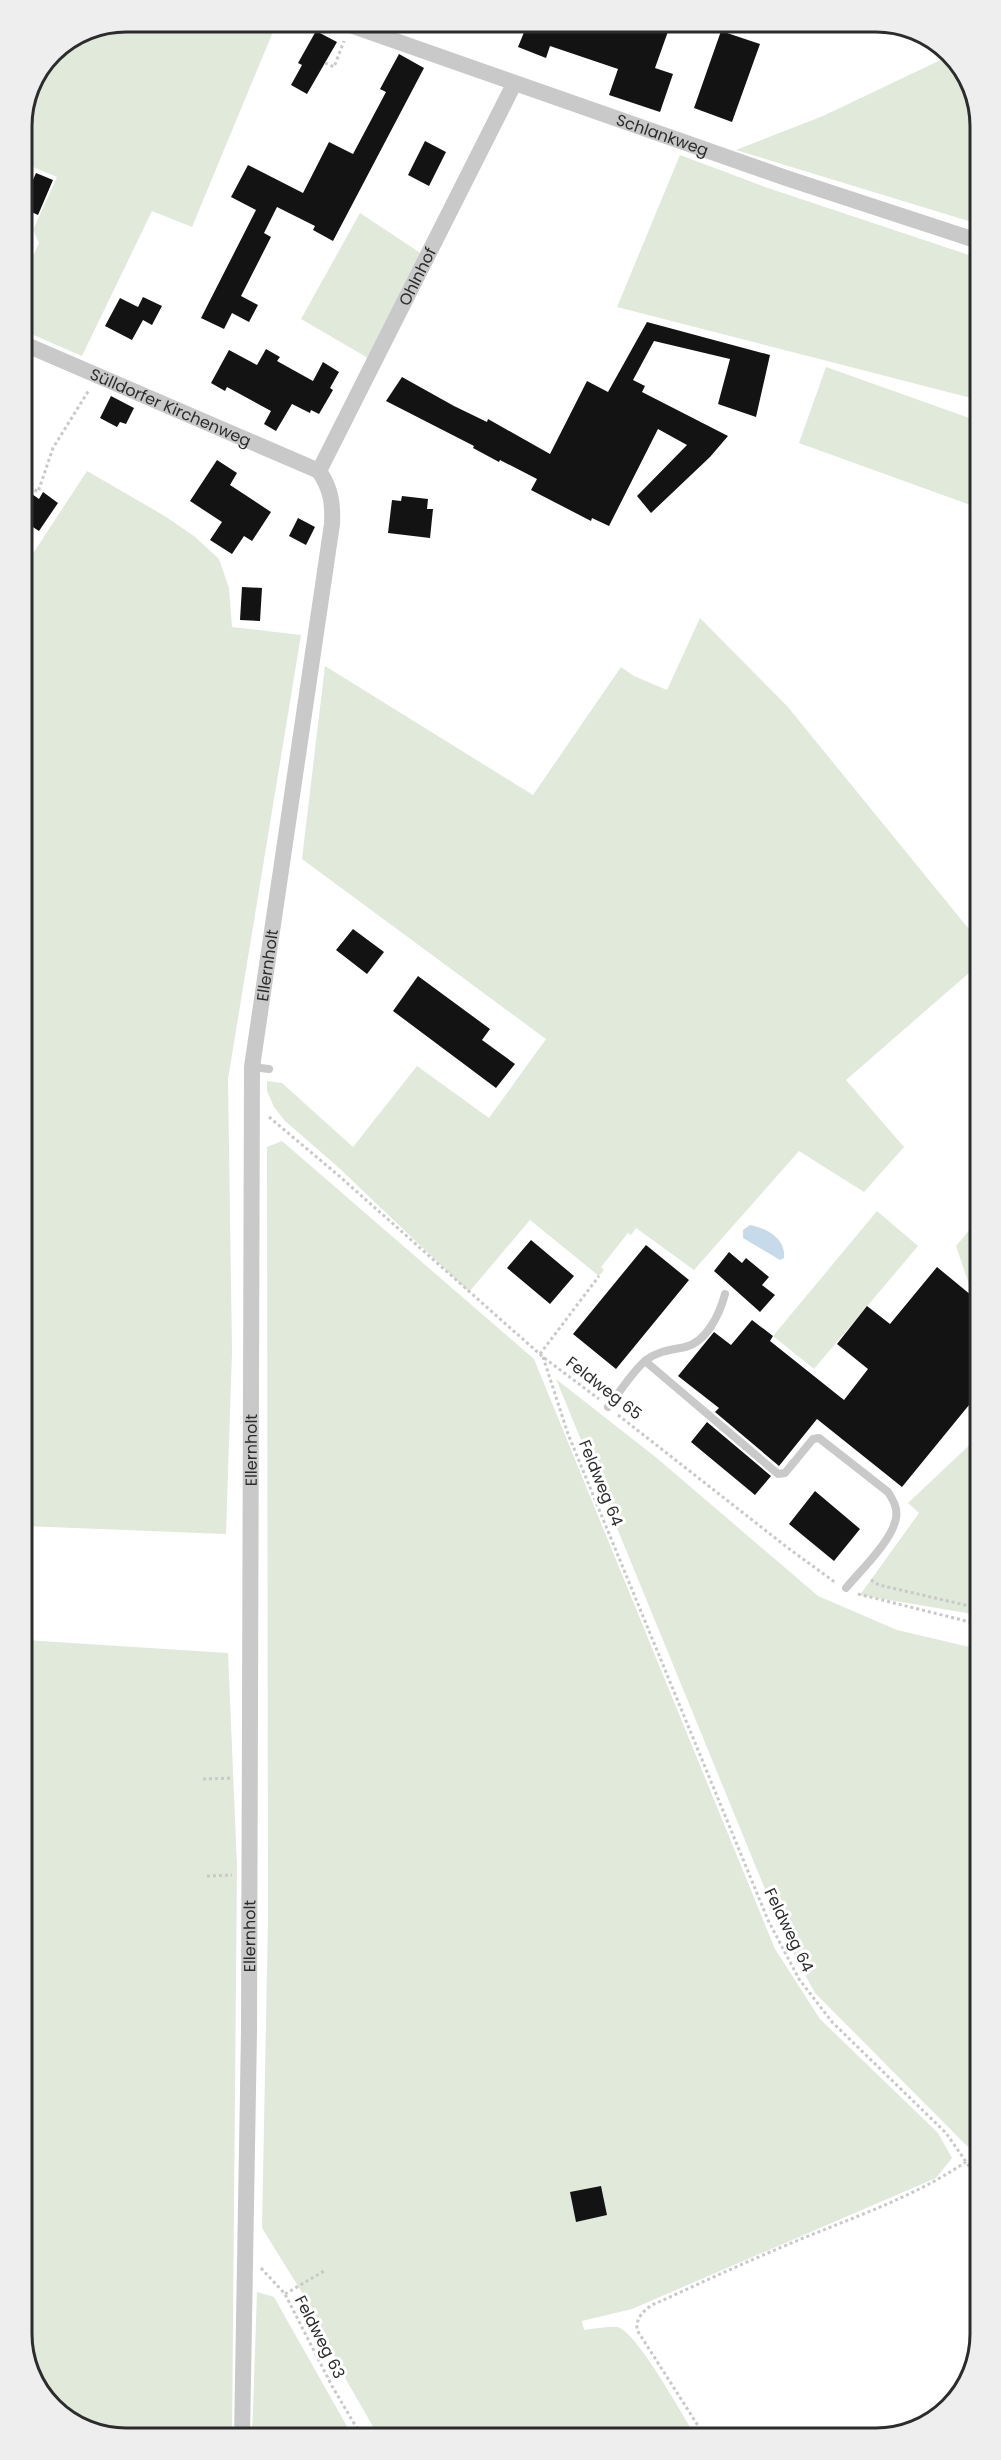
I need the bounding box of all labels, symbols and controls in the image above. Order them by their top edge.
street label: Schlankweg [613,108,712,161]
street label: Ohlnhof [393,243,441,310]
street label: Sülldorfer Kirchenweg [87,362,255,452]
street label: Ellernholt [250,927,284,1003]
street label: Feldweg 65 [561,1351,647,1425]
street label: Ellernholt [239,1414,262,1486]
street label: Feldweg 64 [573,1436,629,1530]
street label: Feldweg 64 [759,1884,819,1976]
street label: Ellernholt [238,1900,261,1972]
street label: Feldweg 63 [289,2291,351,2383]

